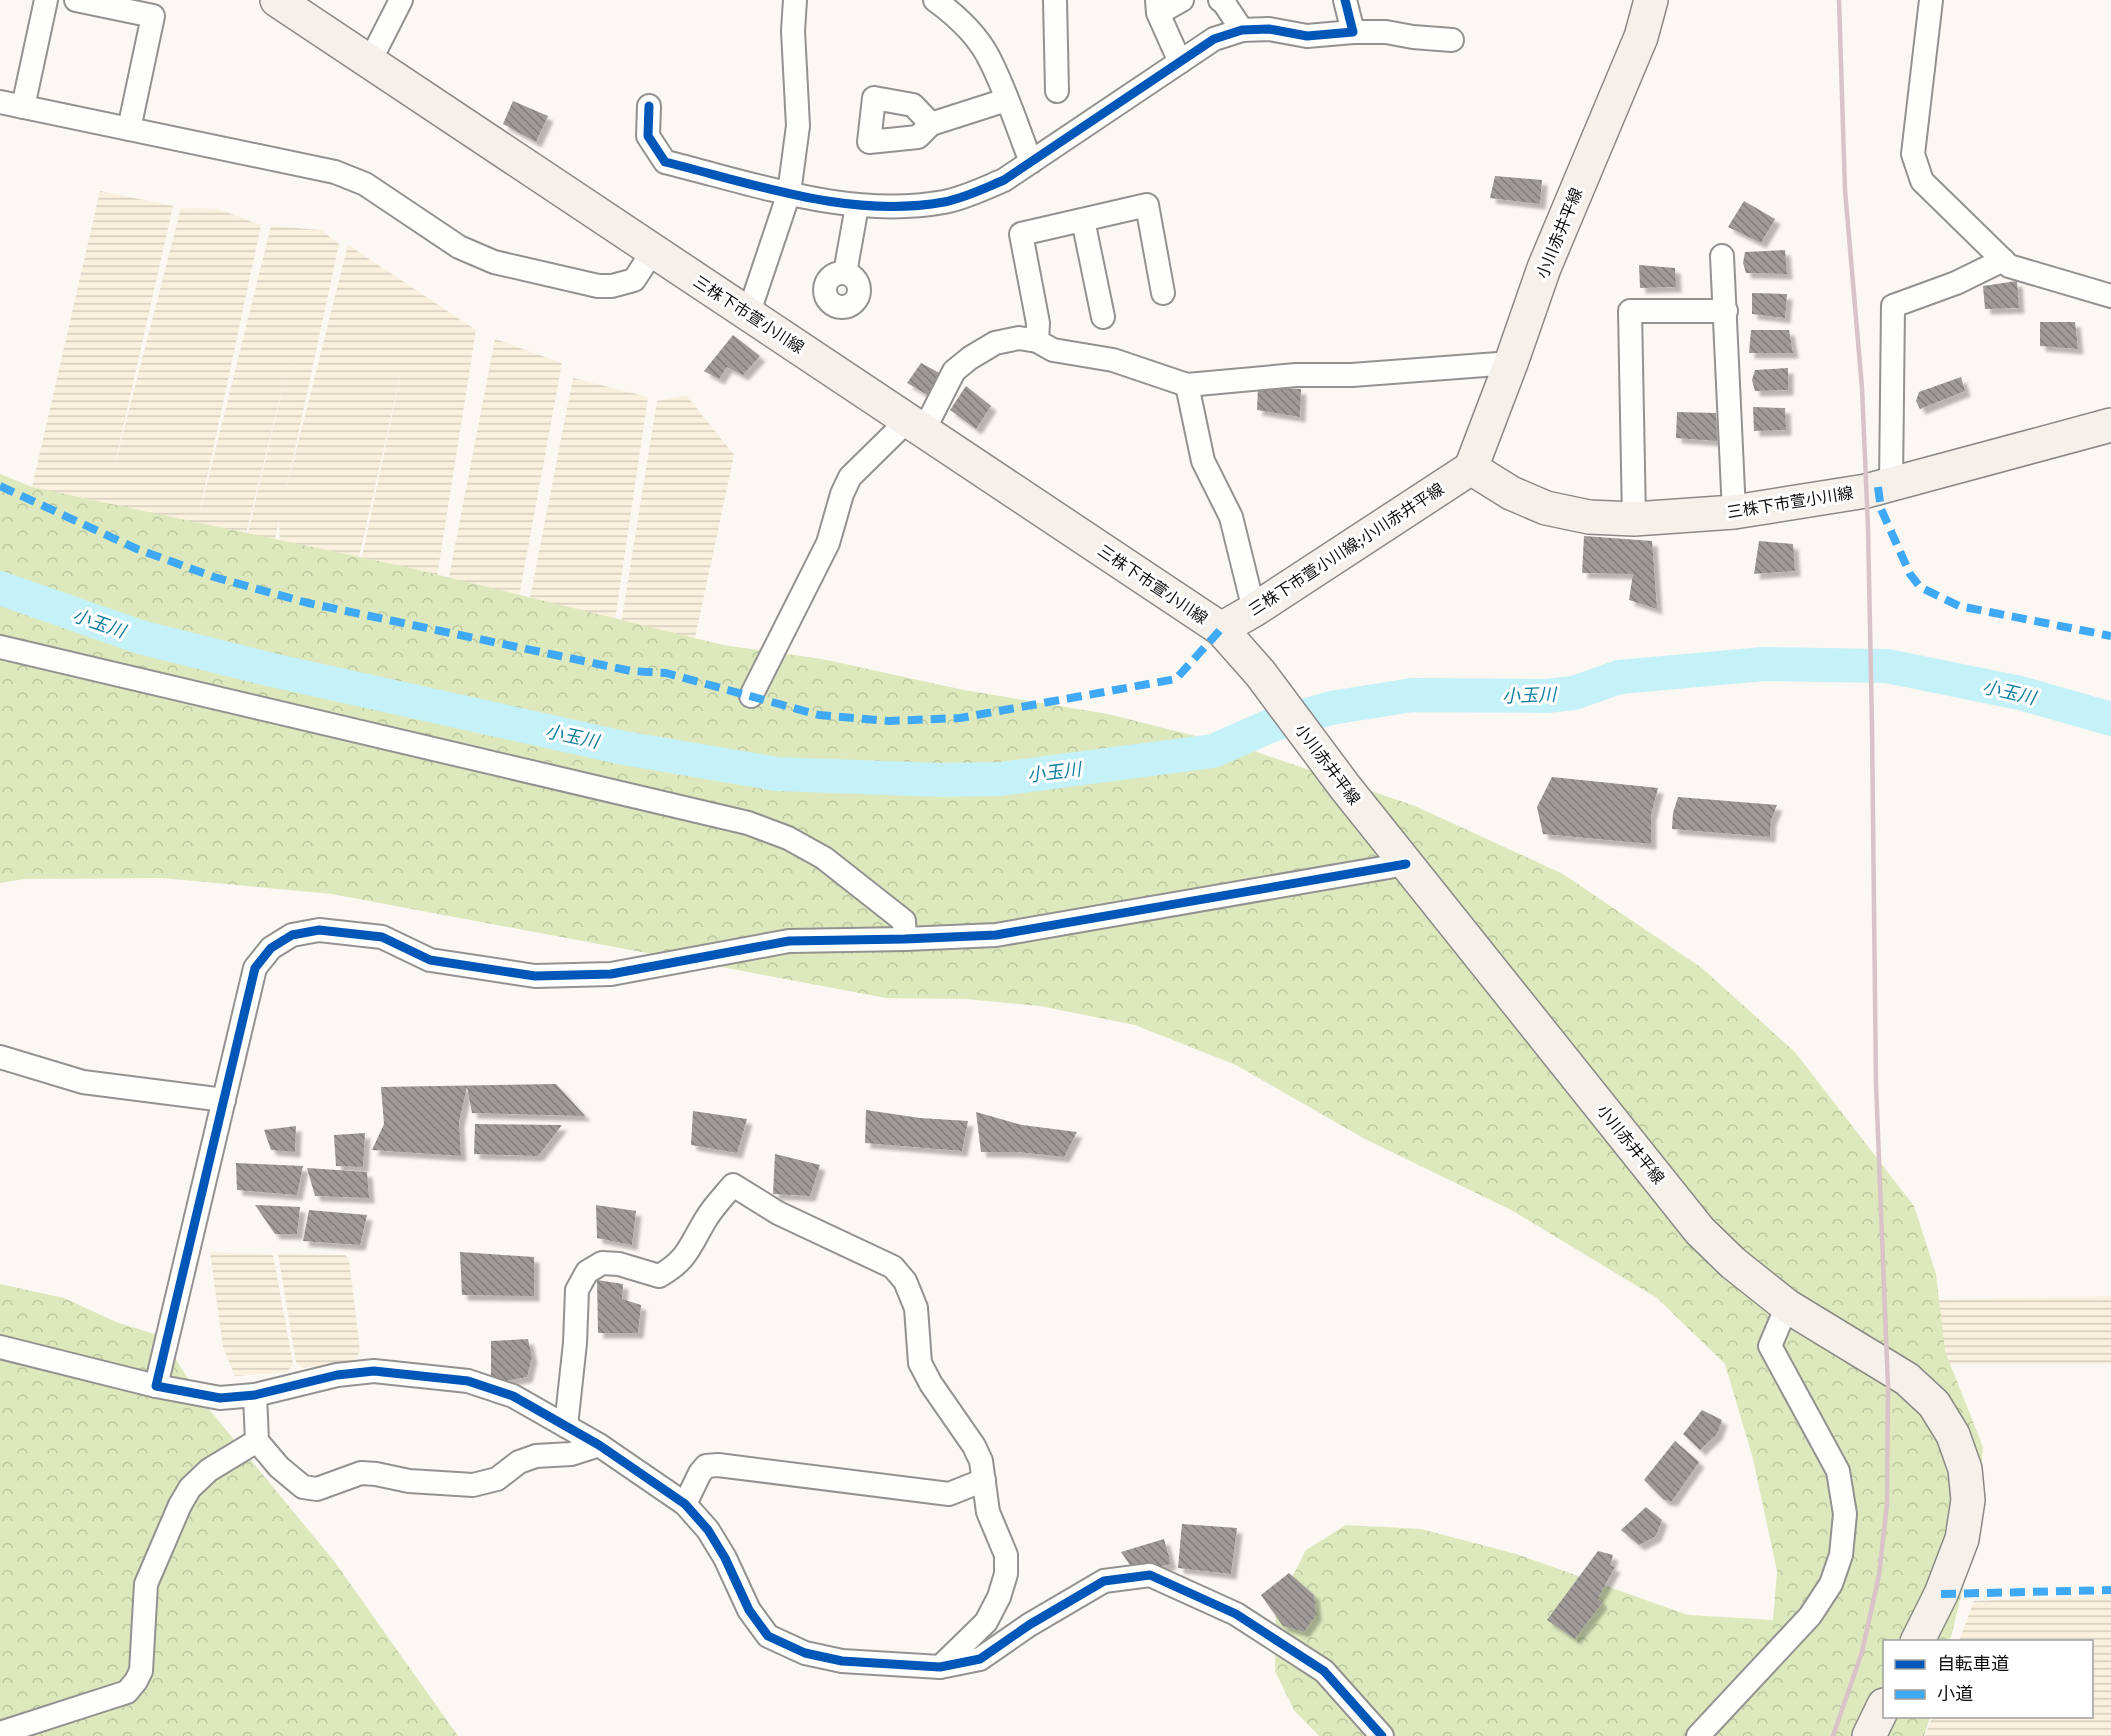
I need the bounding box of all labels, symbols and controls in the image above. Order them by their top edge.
street label: 小川赤井平線 [1531,184,1587,282]
street label: 三株下市萱小川線 [689,270,809,358]
street label: 三株下市萱小川線;小川赤井平線 [1244,477,1448,621]
street label: 三株下市萱小川線 [1725,481,1855,523]
street label: 三株下市萱小川線 [1094,539,1212,629]
water label: 小玉川 [69,602,130,644]
water label: 小玉川 [1980,674,2040,711]
water label: 小玉川 [1502,681,1558,708]
water label: 小玉川 [543,718,603,754]
street label: 小川赤井平線 [1290,719,1366,809]
water label: 小玉川 [1026,756,1084,788]
street label: 小川赤井平線 [1592,1100,1670,1188]
legend [1883,1640,2093,1718]
text: 自転車道 [1937,1651,2009,1676]
text: 小道 [1937,1681,1973,1706]

